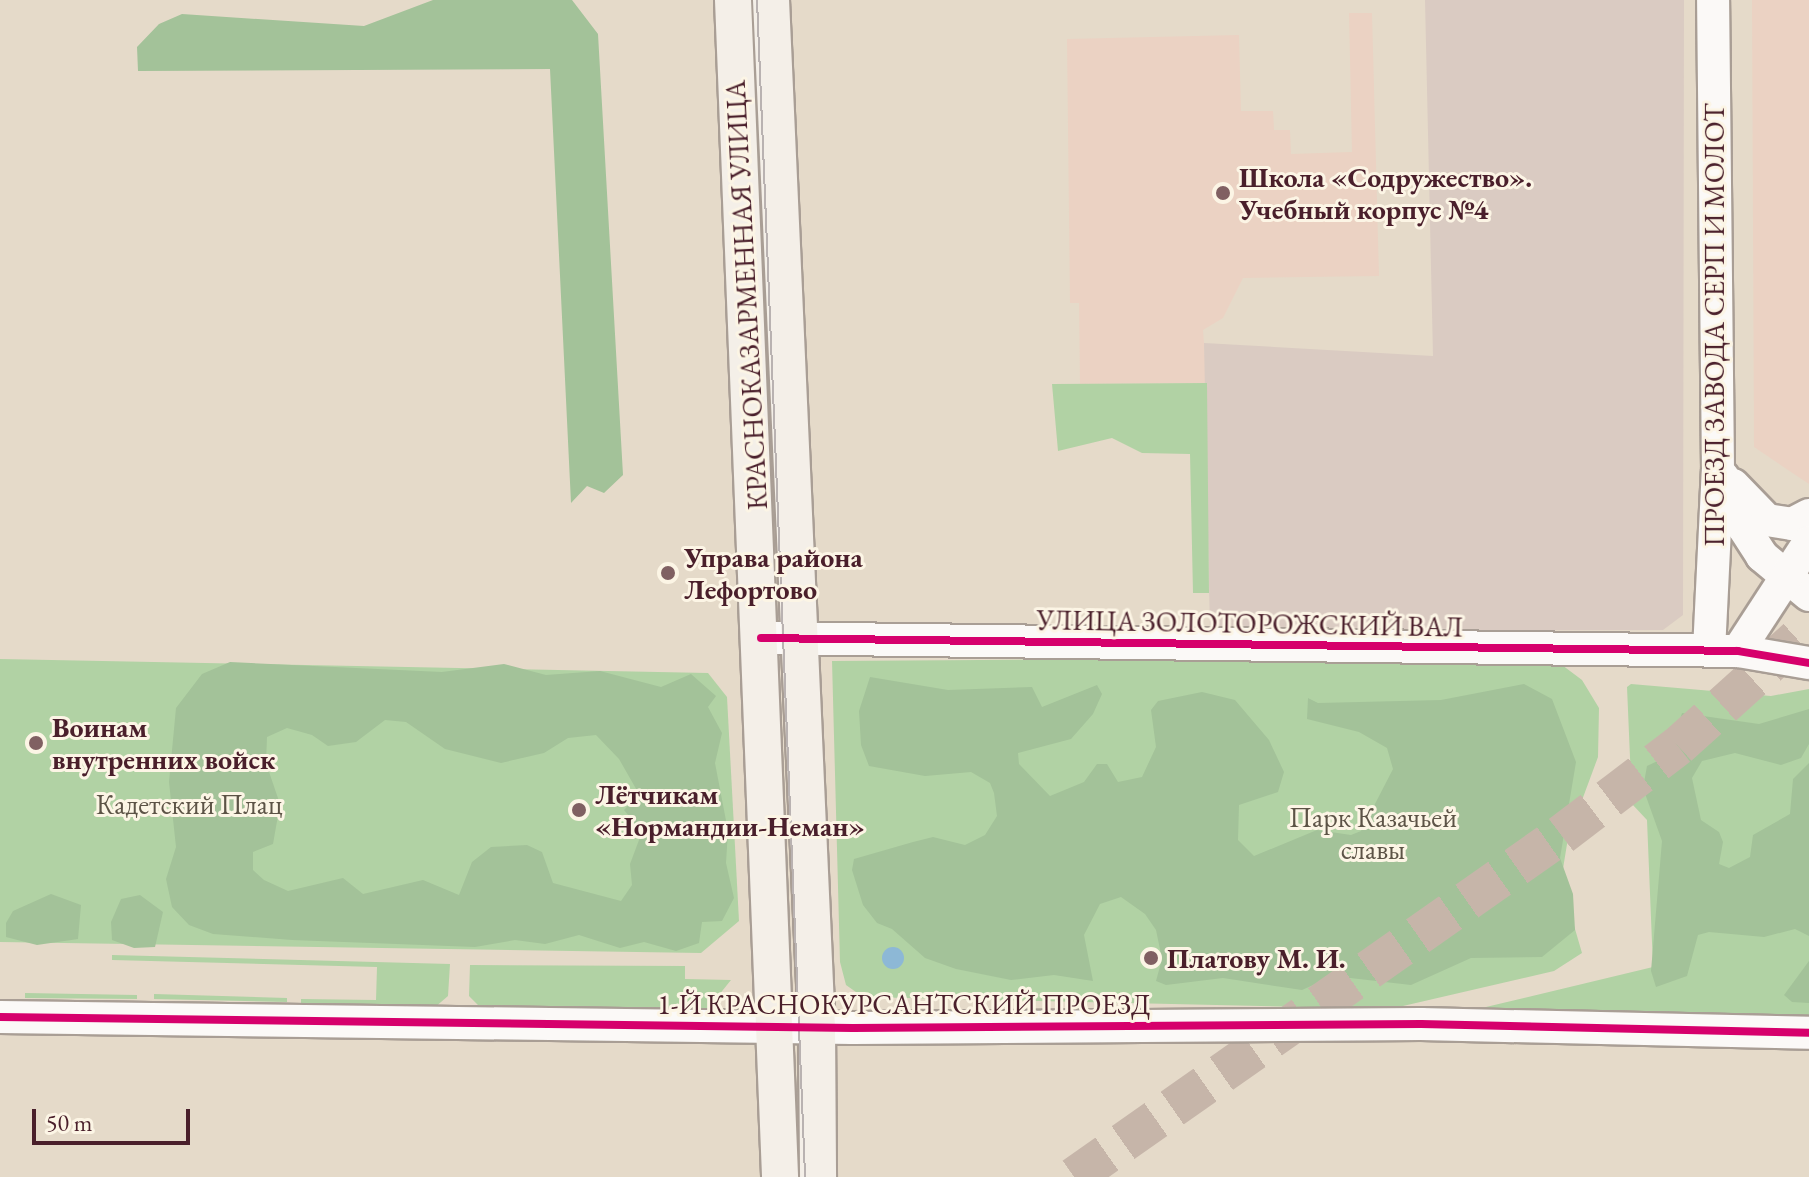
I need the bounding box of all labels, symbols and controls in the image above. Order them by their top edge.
street label: КРАСНОКАЗАРМЕННАЯ УЛИЦА [718,79,774,511]
street label: ПРОЕЗД ЗАВОДА СЕРП И МОЛОТ [1697,103,1731,547]
place label: Школа «Содружество». Учебный корпус №4 [1239,160,1532,226]
marker: Школа «Содружество». Учебный корпус №4 [1214,184,1232,202]
place label: Управа района Лефортово [684,540,863,606]
marker: Управа района Лефортово [659,564,677,582]
street label: УЛИЦА ЗОЛОТОРОЖСКИЙ ВАЛ [1036,602,1464,644]
place label: Воинам внутренних войск [52,710,275,776]
marker: Воинам внутренних войск [27,734,45,752]
place label: Лётчикам «Нормандии-Неман» [595,777,865,843]
park label: Кадетский Плац [96,787,282,821]
park label: Парк Казачьей славы [1289,800,1457,866]
marker: Лётчикам «Нормандии-Неман» [570,801,588,819]
place label: Платову М. И. [1167,941,1346,975]
marker: Платову М. И. [1142,949,1160,967]
street label: 1-Й КРАСНОКУРСАНТСКИЙ ПРОЕЗД [657,987,1151,1021]
scale bar [36,1093,194,1143]
text: 50 m [46,1107,93,1138]

